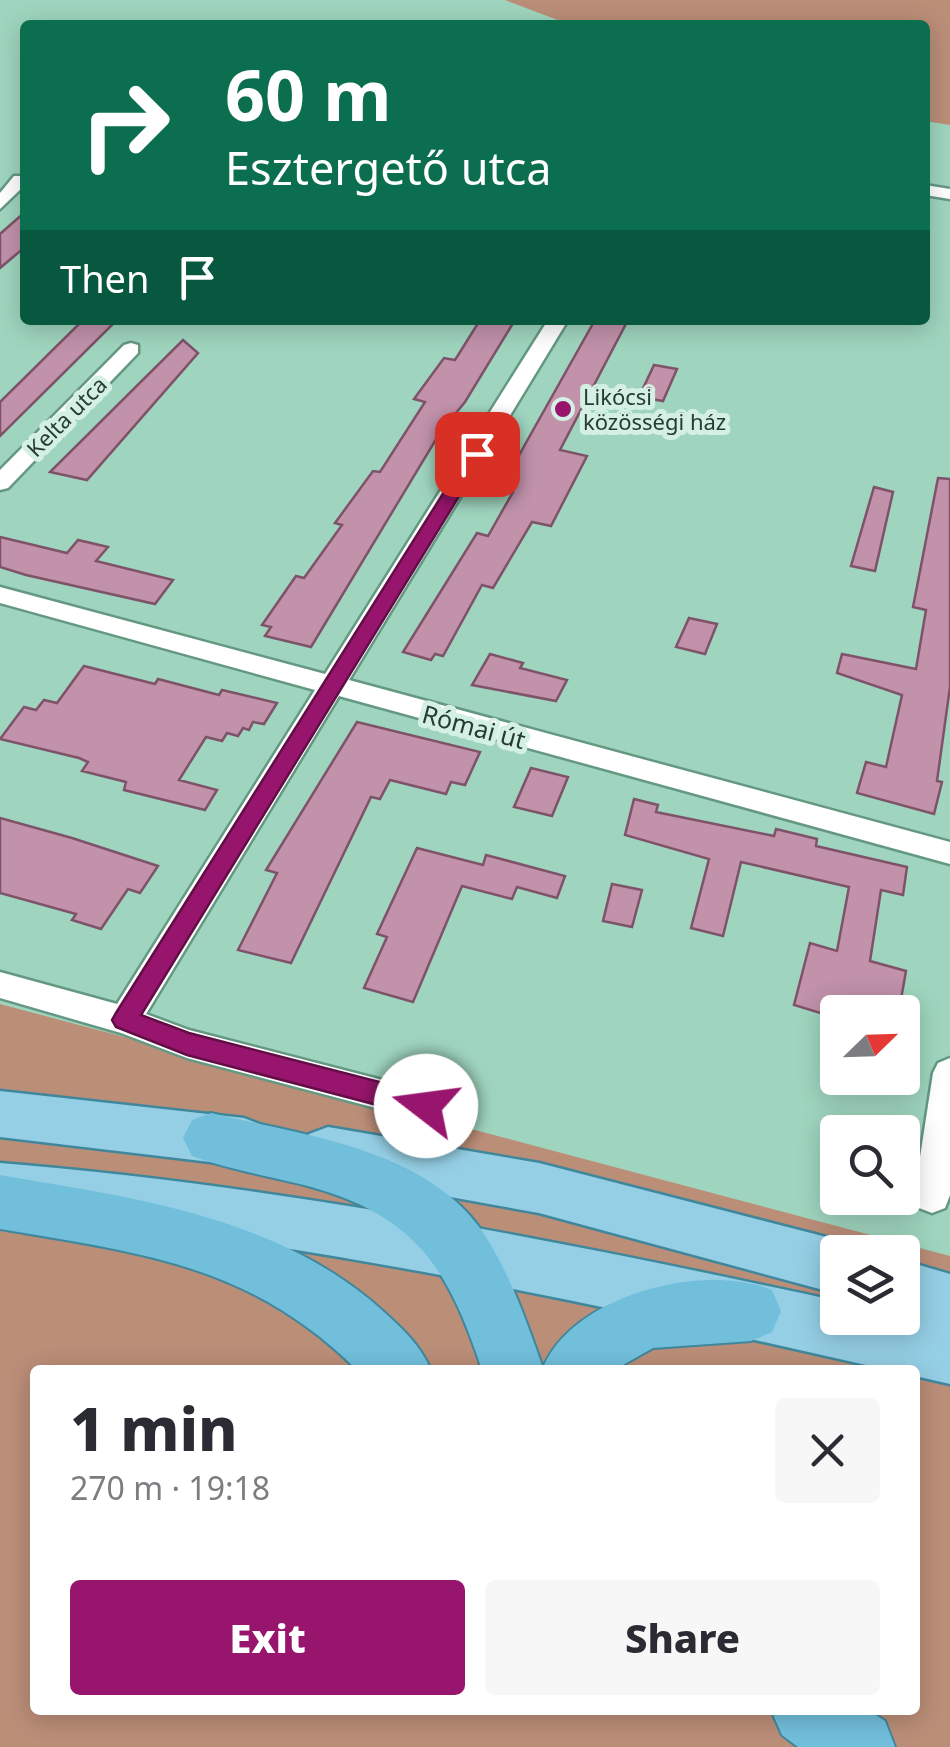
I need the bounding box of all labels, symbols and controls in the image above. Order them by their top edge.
text: 60 m [225,46,392,142]
icon: right [60,60,190,190]
text: Esztergető utca [225,137,552,198]
icon: arrive [170,250,225,305]
text: Then [60,252,150,304]
street label: Kelta utca [19,369,113,463]
place label: Likócsi közösségi ház [583,381,726,436]
marker: Likócsi közösségi ház [552,398,574,420]
pin [435,412,520,497]
icon: arrive [450,427,505,482]
street label: Római út [419,696,529,756]
north arrow [820,995,920,1095]
map controls [820,995,920,1335]
position arrow [374,1054,478,1158]
button: search [820,1115,920,1215]
button: layers [820,1235,920,1335]
text: 1 min [70,1387,238,1469]
button: close [775,1398,880,1503]
text: 270 m · 19:18 [70,1466,270,1509]
button: Exit [70,1580,465,1695]
button: Share [485,1580,880,1695]

